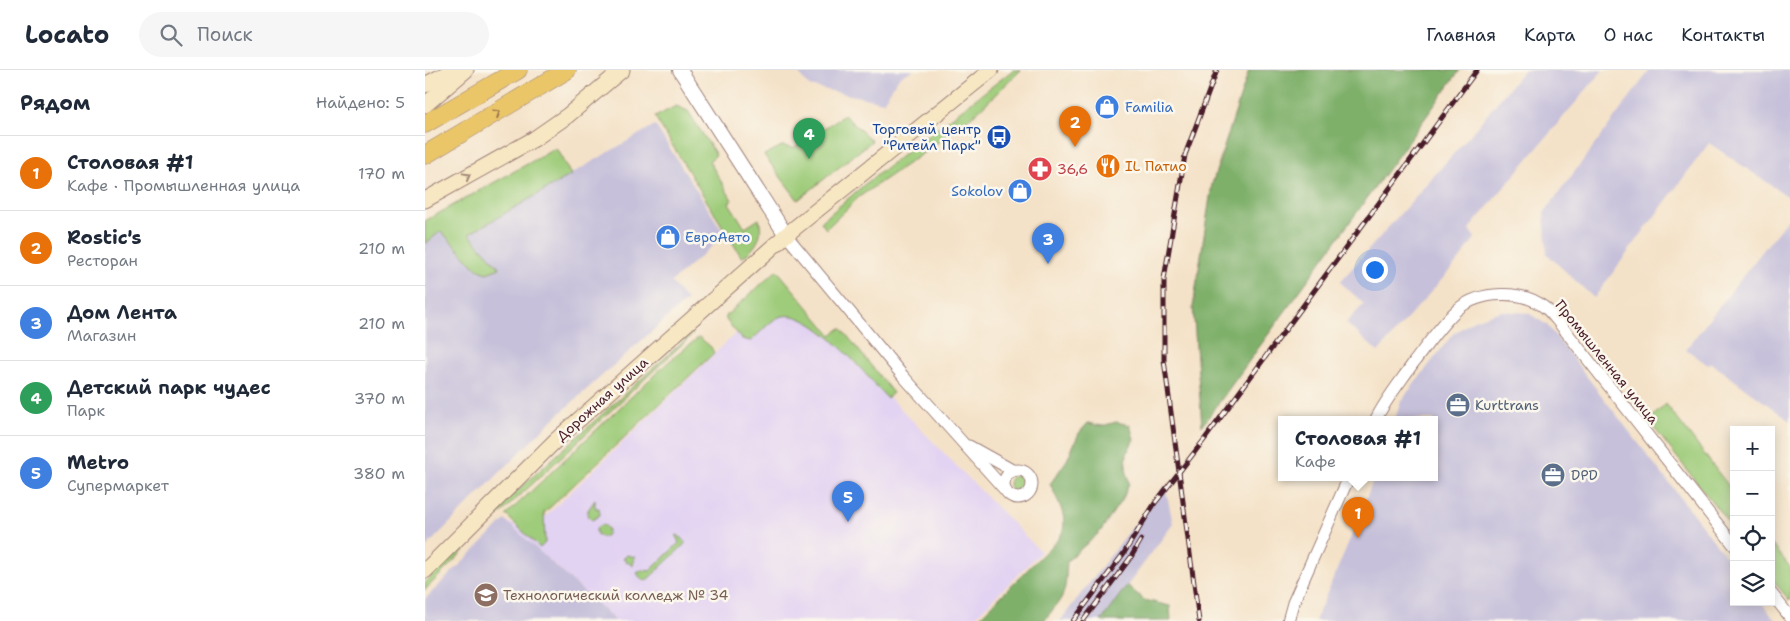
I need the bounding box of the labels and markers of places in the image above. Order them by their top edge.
shop icon: Familia [1094,94,1120,120]
place label: Familia [1125,98,1174,116]
pin: 2 [1059,106,1091,147]
pin: 4 [793,118,825,159]
place label: Торговый центр "Ритейл Парк" [872,120,981,154]
bus stop icon: Торговый центр "Ритейл Парк" [986,124,1012,150]
restaurant icon: IL Патио [1095,153,1121,179]
pharmacy icon: 36,6 [1027,156,1053,182]
place label: IL Патио [1125,157,1187,175]
place label: 36,6 [1057,160,1088,178]
shop icon: Sokolov [1007,178,1033,204]
place label: Sokolov [951,182,1003,200]
pin: 3 [1032,223,1064,264]
shop icon: ЕвроАвто [655,224,681,250]
place label: ЕвроАвто [685,228,750,246]
office icon: Kurttrans [1445,392,1471,418]
place label: Kurttrans [1475,396,1539,414]
office icon: DPD [1540,462,1566,488]
place label: DPD [1571,466,1598,484]
pin: 5 [832,481,864,522]
pin: 1 [1342,497,1374,538]
school or university icon: Технологический колледж № 34 [473,582,499,608]
place label: Технологический колледж № 34 [503,586,729,604]

